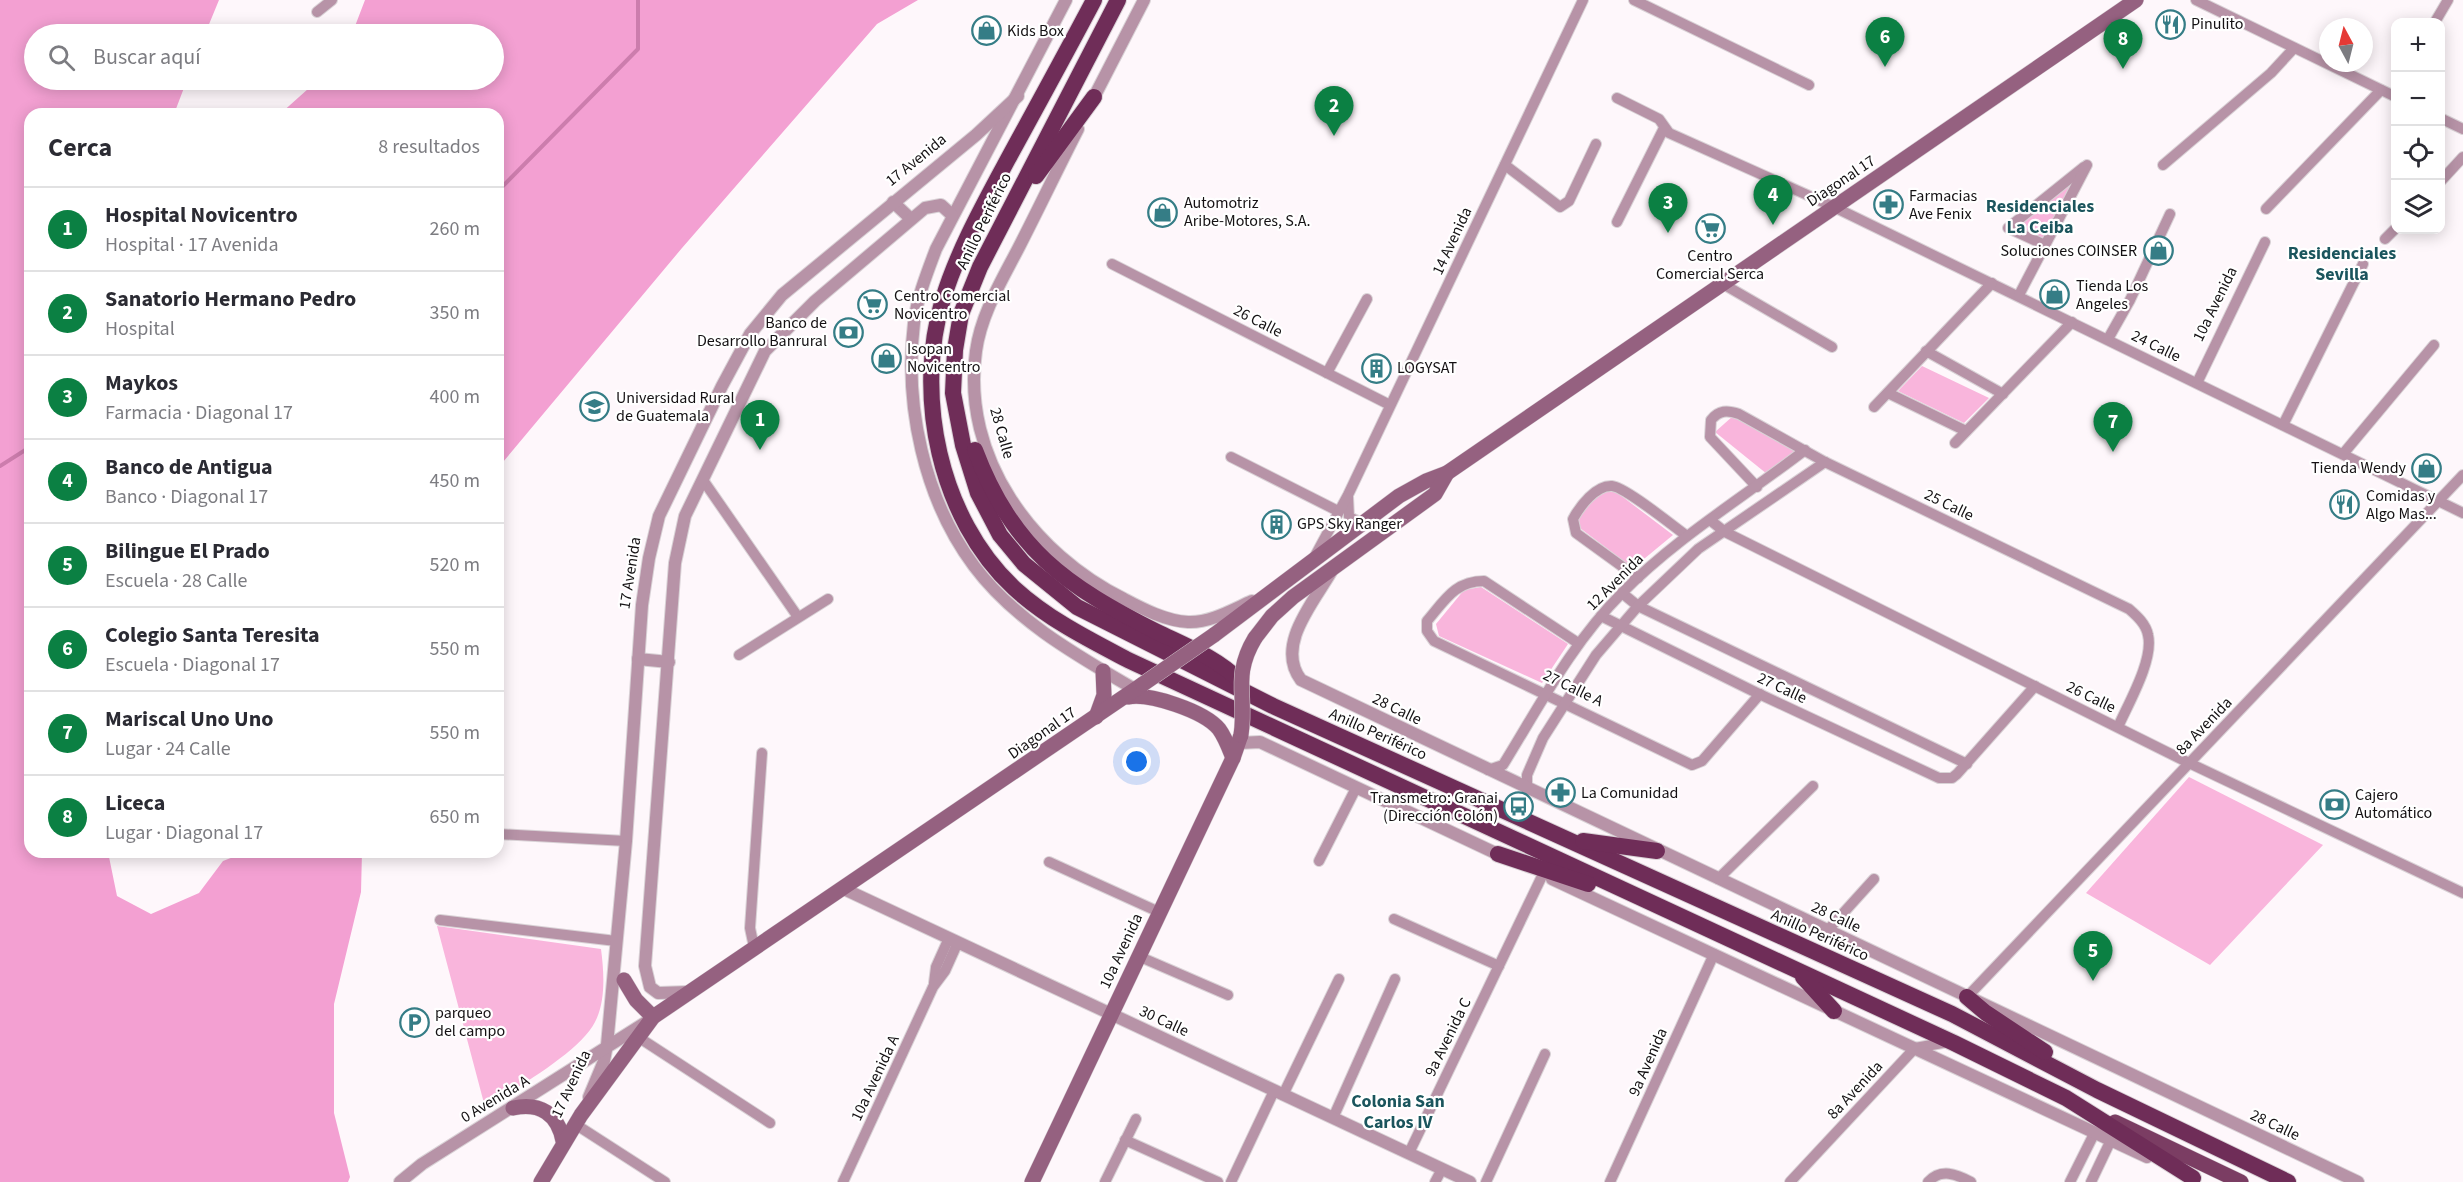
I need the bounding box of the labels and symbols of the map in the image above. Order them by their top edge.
restaurant icon: Pinulito [2154,8,2186,40]
place label: Pinulito [2191,13,2243,35]
shop icon: Kids Box [970,15,1002,47]
pin: 6 [1866,17,1904,67]
north arrow [2319,18,2373,72]
place label: Kids Box [1007,20,1064,42]
pin: 8 [2104,20,2142,69]
pin: 2 [1314,86,1354,136]
street label: 17 Avenida [881,129,951,191]
street label: Diagonal 17 [1802,150,1880,212]
street label: Anillo Periférico [951,169,1017,273]
pin: 4 [1754,176,1792,225]
pin: 3 [1648,184,1688,233]
place label: Farmacias Ave Fenix [1909,185,1978,225]
pharmacy icon: Farmacias Ave Fenix [1872,189,1904,221]
place label: Automotriz Aribe-Motores, S.A. [1184,192,1310,232]
district label: Residenciales La Ceiba [1986,194,2094,240]
shop icon: Automotriz Aribe-Motores, S.A. [1147,196,1179,228]
street label: 14 Avenida [1427,203,1477,279]
supermarket icon: Centro Comercial Serca [1694,212,1726,244]
shop icon: Soluciones COINSER [2142,235,2174,267]
place label: Soluciones COINSER [2001,240,2137,262]
district label: Residenciales Sevilla [2288,241,2396,287]
place label: Centro Comercial Serca [1656,245,1764,285]
street label: 10a Avenida [2187,263,2243,345]
place label: Tienda Los Angeles [2076,275,2149,315]
shop icon: Tienda Los Angeles [2039,279,2071,311]
place label: Centro Comercial Novicentro [894,285,1010,325]
supermarket icon: Centro Comercial Novicentro [857,289,889,321]
street label: 26 Calle [1230,299,1286,343]
place label: Banco de Desarrollo Banrural [697,312,827,352]
bank icon: Banco de Desarrollo Banrural [832,316,864,348]
street label: 24 Calle [2128,325,2184,367]
place label: Isopan Novicentro [907,338,981,378]
shop icon: Isopan Novicentro [870,342,902,374]
building icon: LOGYSAT [1360,352,1392,384]
place label: LOGYSAT [1397,357,1458,379]
place label: Universidad Rural de Guatemala [616,387,735,427]
school or university icon: Universidad Rural de Guatemala [579,391,611,423]
pin: 1 [740,400,780,450]
pin: 7 [2094,402,2132,452]
street label: 28 Calle [984,405,1020,461]
shop icon: Tienda Wendy [2411,452,2443,484]
place label: Tienda Wendy [2311,457,2407,479]
street label: 25 Calle [1921,484,1977,526]
place label: Comidas y Algo Mas... [2366,485,2437,525]
restaurant icon: Comidas y Algo Mas... [2329,489,2361,521]
building icon: GPS Sky Ranger [1260,508,1292,540]
place label: GPS Sky Ranger [1297,513,1402,535]
street label: 17 Avenida [613,535,647,611]
street label: 12 Avenida [1582,549,1648,615]
street label: 27 Calle A [1539,664,1607,712]
street label: 27 Calle [1754,667,1810,709]
street label: 26 Calle [2063,676,2119,718]
street label: 28 Calle [1369,688,1425,730]
street label: 8a Avenida [2171,692,2237,760]
street label: Diagonal 17 [1004,701,1080,764]
street label: Anillo Periférico [1326,703,1430,765]
your location [1122,747,1151,776]
pharmacy icon: La Comunidad [1544,777,1576,809]
place label: La Comunidad [1581,782,1678,804]
place label: Cajero Automático [2355,784,2432,824]
place label: Transmetro: Granai (Dirección Colón) [1370,787,1498,827]
bank icon: Cajero Automático [2318,788,2350,820]
bus stop icon: Transmetro: Granai (Dirección Colón) [1503,791,1535,823]
street label: 28 Calle [1808,896,1864,938]
street label: Anillo Periférico [1768,904,1872,966]
street label: 10a Avenida [1094,910,1148,992]
pin: 5 [2074,932,2112,981]
street label: 9a Avenida C [1419,994,1477,1080]
street label: 30 Calle [1136,1000,1192,1042]
place label: parqueo del campo [435,1002,505,1042]
parking icon: parqueo del campo [398,1006,430,1038]
street label: 9a Avenida [1623,1024,1673,1100]
street label: 10a Avenida A [845,1031,905,1125]
street label: 17 Avenida [546,1046,596,1122]
street label: 8a Avenida [1822,1056,1888,1124]
street label: 0 Avenida A [457,1070,534,1128]
district label: Colonia San Carlos IV [1351,1089,1445,1135]
street label: 28 Calle [2247,1104,2303,1146]

